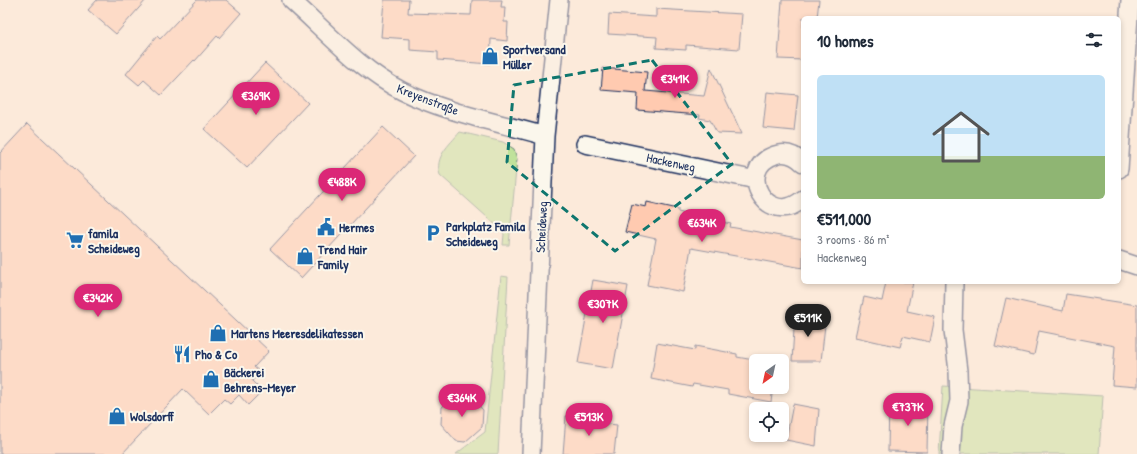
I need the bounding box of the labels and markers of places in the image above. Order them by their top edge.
place label: Sportversand Müller [503,40,567,73]
shop icon: Sportversand Müller [480,46,500,66]
pin: €341K [647,65,703,99]
pin: €369K [228,82,284,116]
pin: €488K [314,168,370,202]
pin: €634K [674,209,730,243]
public building icon: Hermes [316,217,336,237]
place label: Parkplatz Famila Scheideweg [446,217,526,251]
place label: Hermes [339,218,374,236]
parking icon: Parkplatz Famila Scheideweg [423,223,443,243]
place label: famila Scheideweg [88,224,140,258]
supermarket icon: famila Scheideweg [65,230,85,250]
place label: Trend Hair Family [317,240,368,274]
shop icon: Trend Hair Family [295,246,315,266]
pin: €342K [70,284,126,318]
pin: €307K [575,290,631,324]
pin: €511K [780,304,836,338]
shop icon: Martens Meeresdelikatessen [208,323,228,343]
place label: Martens Meeresdelikatessen [231,324,364,342]
restaurant icon: Pho & Co [172,344,192,364]
place label: Pho & Co [195,345,238,363]
place label: Bäckerei Behrens-Meyer [224,363,297,397]
shop icon: Bäckerei Behrens-Meyer [201,369,221,389]
pin: €364K [434,384,490,418]
pin: €737K [880,393,936,427]
pin: €513K [561,403,617,437]
shop icon: Wolsdorff [107,406,127,426]
place label: Wolsdorff [130,407,175,425]

